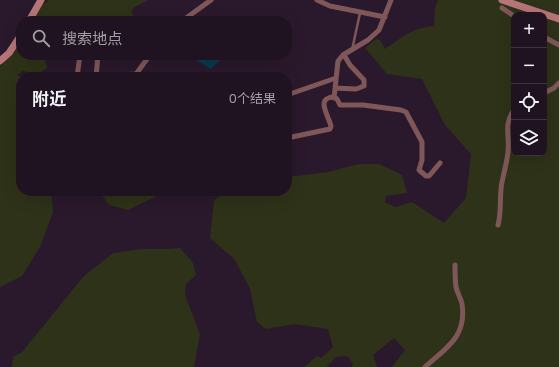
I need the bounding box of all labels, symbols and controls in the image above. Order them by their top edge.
map controls [511,12,547,156]
button: + [511,12,547,48]
search box [16,16,292,60]
icon: search [30,27,52,49]
text: 搜索地点 [62,28,122,49]
button: − [511,48,547,84]
button: locate [511,84,547,120]
text: 附近 [32,87,66,111]
text: 0个结果 [229,89,276,108]
button: layers [511,120,547,156]

